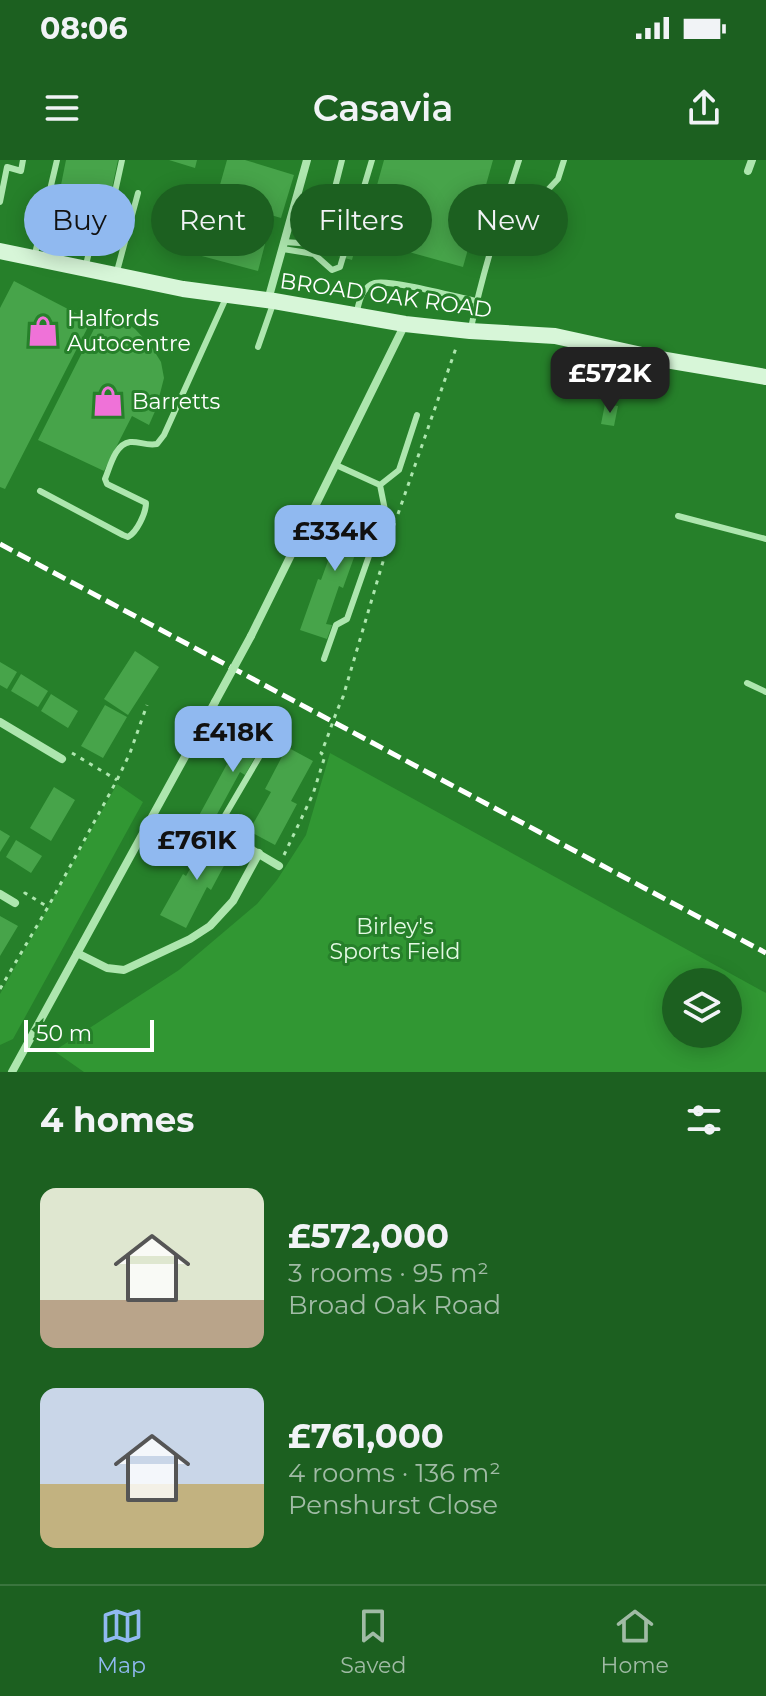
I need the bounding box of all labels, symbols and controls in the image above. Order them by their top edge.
text: 08:06 [40,10,128,47]
icon: menu [40,86,84,130]
text: Casavia [313,86,453,130]
icon: share [682,86,726,130]
chip: Buy [24,184,135,256]
chip: Rent [151,184,274,256]
chip: Filters [290,184,432,256]
chip: New [448,184,568,256]
street label: BROAD OAK ROAD [278,267,494,324]
place label: Halfords Autocentre [67,305,191,357]
shop icon: Halfords Autocentre [26,314,60,348]
pin: £572K [554,347,666,415]
text: £572K [569,357,651,389]
shop icon: Barretts [91,384,125,418]
place label: Barretts [132,388,221,415]
pin: £334K [279,505,391,573]
text: £334K [293,515,377,547]
pin: £418K [177,706,289,774]
text: £418K [193,716,273,748]
pin: £761K [141,814,253,882]
text: £761K [157,824,237,856]
park label: Birley's Sports Field [330,913,460,965]
map controls [662,968,742,1048]
button: layers [662,968,742,1048]
scale bar [24,1016,154,1052]
text: 50 m [36,1020,92,1047]
icon: filters [682,1098,726,1142]
text: 4 homes [40,1099,194,1141]
text: £572,000 [288,1215,449,1257]
icon: home [104,1220,200,1316]
text: 3 rooms · 95 m² [288,1257,489,1289]
text: Broad Oak Road [288,1289,501,1321]
text: £761,000 [288,1415,444,1457]
icon: home [104,1420,200,1516]
text: 4 rooms · 136 m² [288,1457,501,1489]
text: Penshurst Close [288,1489,498,1521]
tab: Map [97,1604,146,1679]
tab: Saved [340,1604,406,1679]
tab: Home [601,1604,669,1679]

